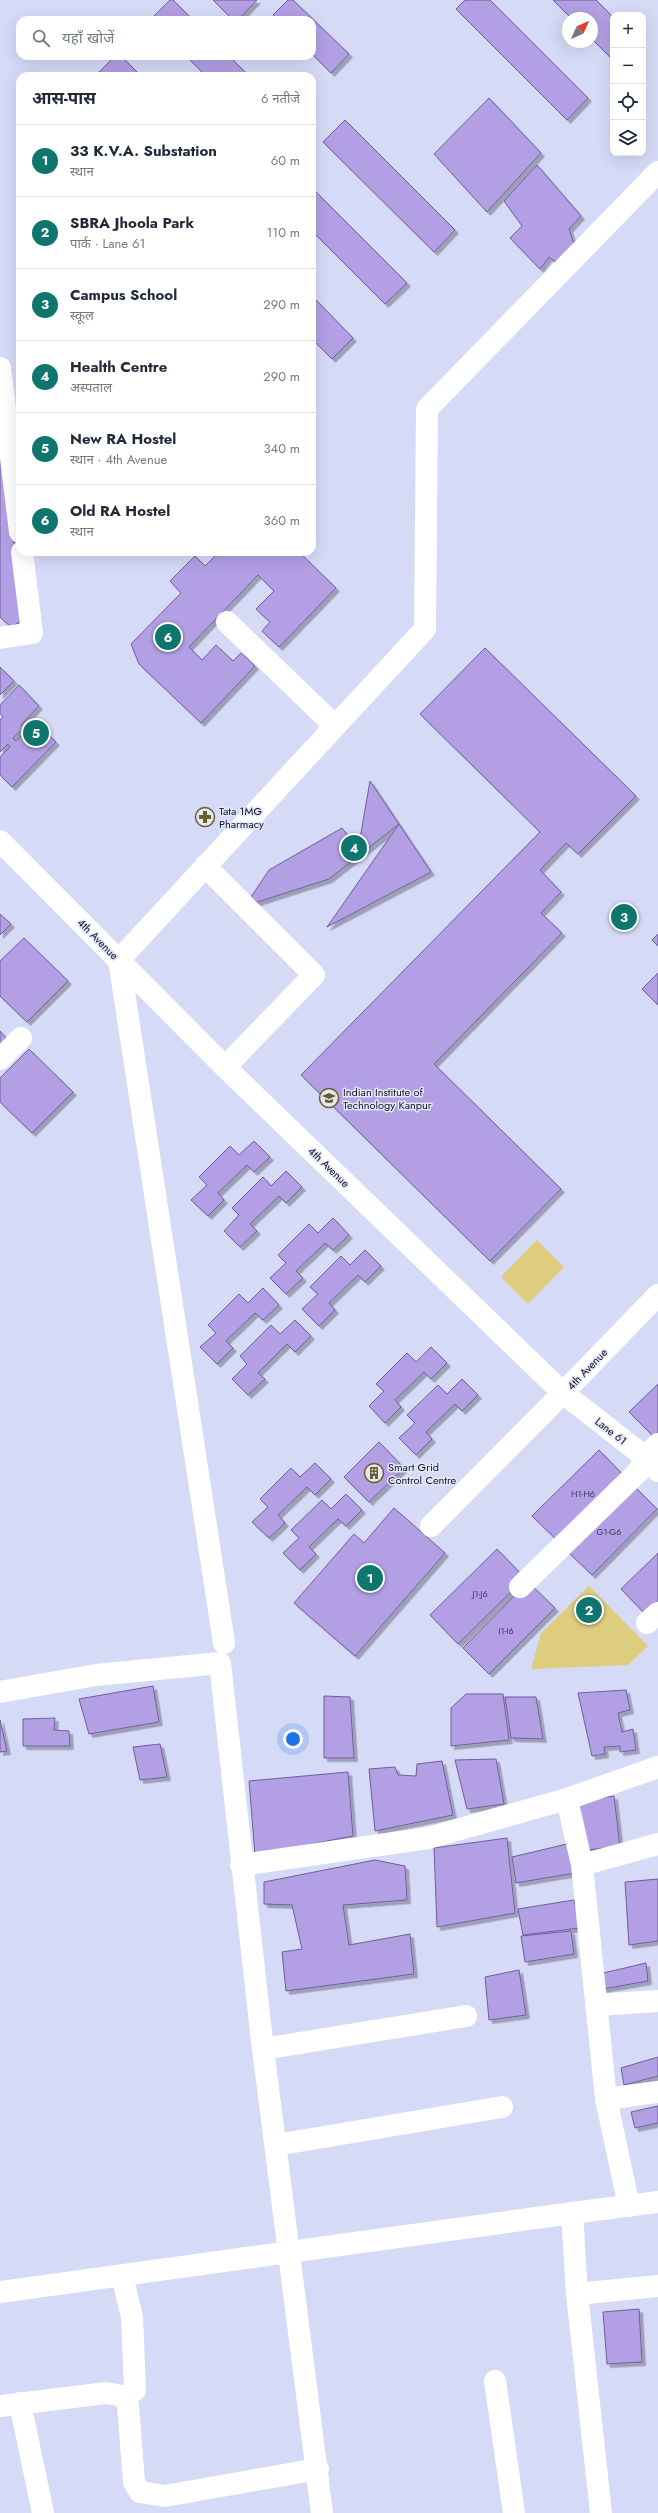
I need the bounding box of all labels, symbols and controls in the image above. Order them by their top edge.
north arrow [562,12,598,48]
map controls [610,12,646,156]
button: + [610,12,646,48]
search box [16,16,316,60]
icon: search [30,27,52,49]
text: यहाँ खोजें [62,27,114,49]
button: − [610,48,646,84]
button: locate [610,84,646,120]
text: आस-पास [32,86,96,110]
text: 6 नतीजे [261,89,300,108]
button: layers [610,120,646,156]
text: 33 K.V.A. Substation [70,140,217,162]
text: 1 [42,151,48,170]
text: 60 m [271,151,300,170]
text: स्थान [70,162,94,181]
text: SBRA Jhoola Park [70,212,194,234]
text: 2 [41,223,49,242]
text: 110 m [266,223,300,242]
text: पार्क · Lane 61 [70,234,145,253]
text: Campus School [70,284,177,306]
text: 3 [41,295,49,314]
text: 290 m [263,295,300,314]
text: स्कूल [70,306,94,325]
text: Health Centre [70,356,167,378]
text: 4 [40,367,50,386]
text: 290 m [263,367,300,386]
text: अस्पताल [70,378,112,397]
text: New RA Hostel [70,428,176,450]
text: 5 [41,439,49,458]
text: 340 m [263,439,300,458]
text: स्थान · 4th Avenue [70,450,167,469]
text: Old RA Hostel [70,500,170,522]
text: 6 [41,511,49,530]
text: 360 m [264,511,300,530]
text: स्थान [70,522,94,541]
pin: 6 [155,622,181,652]
pin: 5 [23,718,49,748]
place label: Tata 1MG Pharmacy [219,803,264,832]
pharmacy icon: Tata 1MG Pharmacy [194,806,216,828]
pin: 4 [341,833,367,863]
pin: 3 [611,902,637,932]
street label: 4th Avenue [74,915,122,963]
place label: Indian Institute of Technology Kanpur [343,1084,432,1113]
school or university icon: Indian Institute of Technology Kanpur [318,1087,340,1109]
street label: 4th Avenue [305,1143,354,1191]
street label: 4th Avenue [563,1344,611,1393]
street label: Lane 61 [592,1414,630,1448]
place label: Smart Grid Control Centre [388,1459,457,1488]
building icon: Smart Grid Control Centre [363,1462,385,1484]
house number: H1-H6 [571,1487,595,1500]
house number: G1-G6 [596,1525,622,1538]
pin: 1 [357,1563,383,1593]
house number: J1-J6 [471,1587,488,1600]
pin: 2 [576,1595,602,1625]
house number: I1-I6 [498,1624,514,1637]
your location [283,1729,303,1749]

